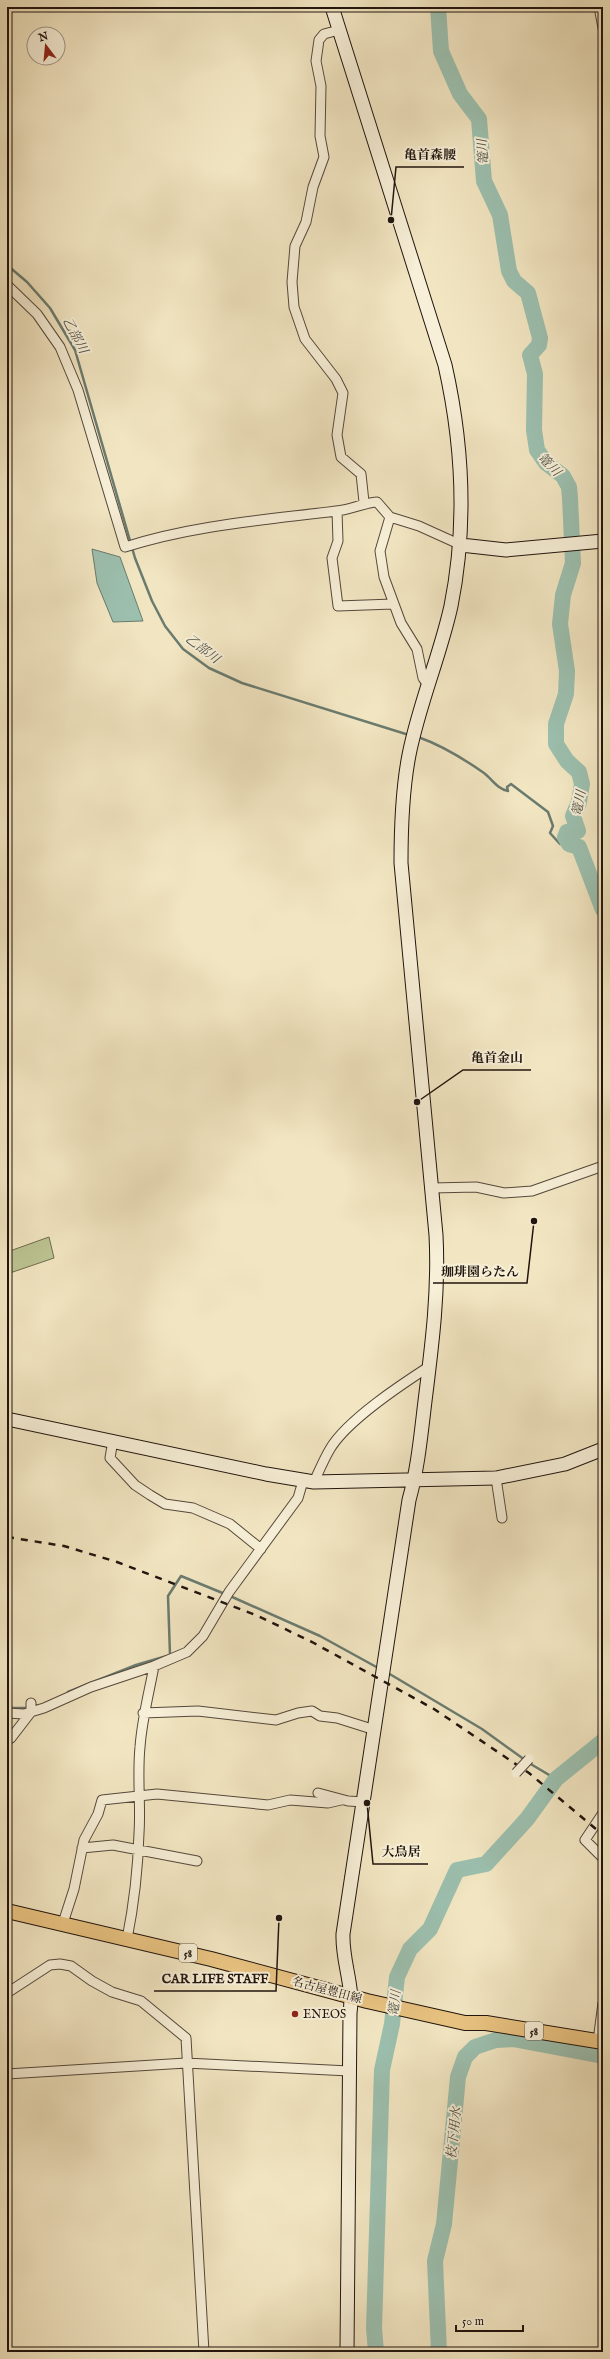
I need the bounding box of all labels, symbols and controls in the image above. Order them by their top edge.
north arrow [26,26,66,66]
text: N [36,29,50,46]
water label: 篭川 [474,136,493,165]
callout: 亀首森腰 [396,142,464,167]
text: 亀首森腰 [404,147,456,164]
water label: 乙部川 [58,314,92,359]
water label: 篭川 [534,450,565,482]
water label: 乙部川 [181,631,224,669]
water label: 篭川 [569,787,591,818]
callout: 亀首金山 [463,1045,531,1070]
text: 亀首金山 [471,1050,523,1067]
callout: 珈琲園らたん [433,1258,527,1283]
text: 珈琲園らたん [441,1264,519,1281]
callout: 大鳥居 [373,1839,428,1864]
text: 大鳥居 [381,1844,421,1861]
road number: 58 [179,1944,197,1962]
callout: CAR LIFE STAFF [154,1966,276,1991]
text: CAR LIFE STAFF [162,1971,269,1988]
street label: 名古屋豊田線 [290,1974,364,2007]
water label: 篭川 [386,1987,406,2017]
place label: ENEOS [303,2007,346,2022]
marker: ENEOS [290,2009,300,2019]
road number: 58 [525,2022,543,2040]
water label: 枝下用水 [443,2104,466,2160]
scale bar [456,2307,523,2333]
text: 50 m [462,2314,484,2329]

